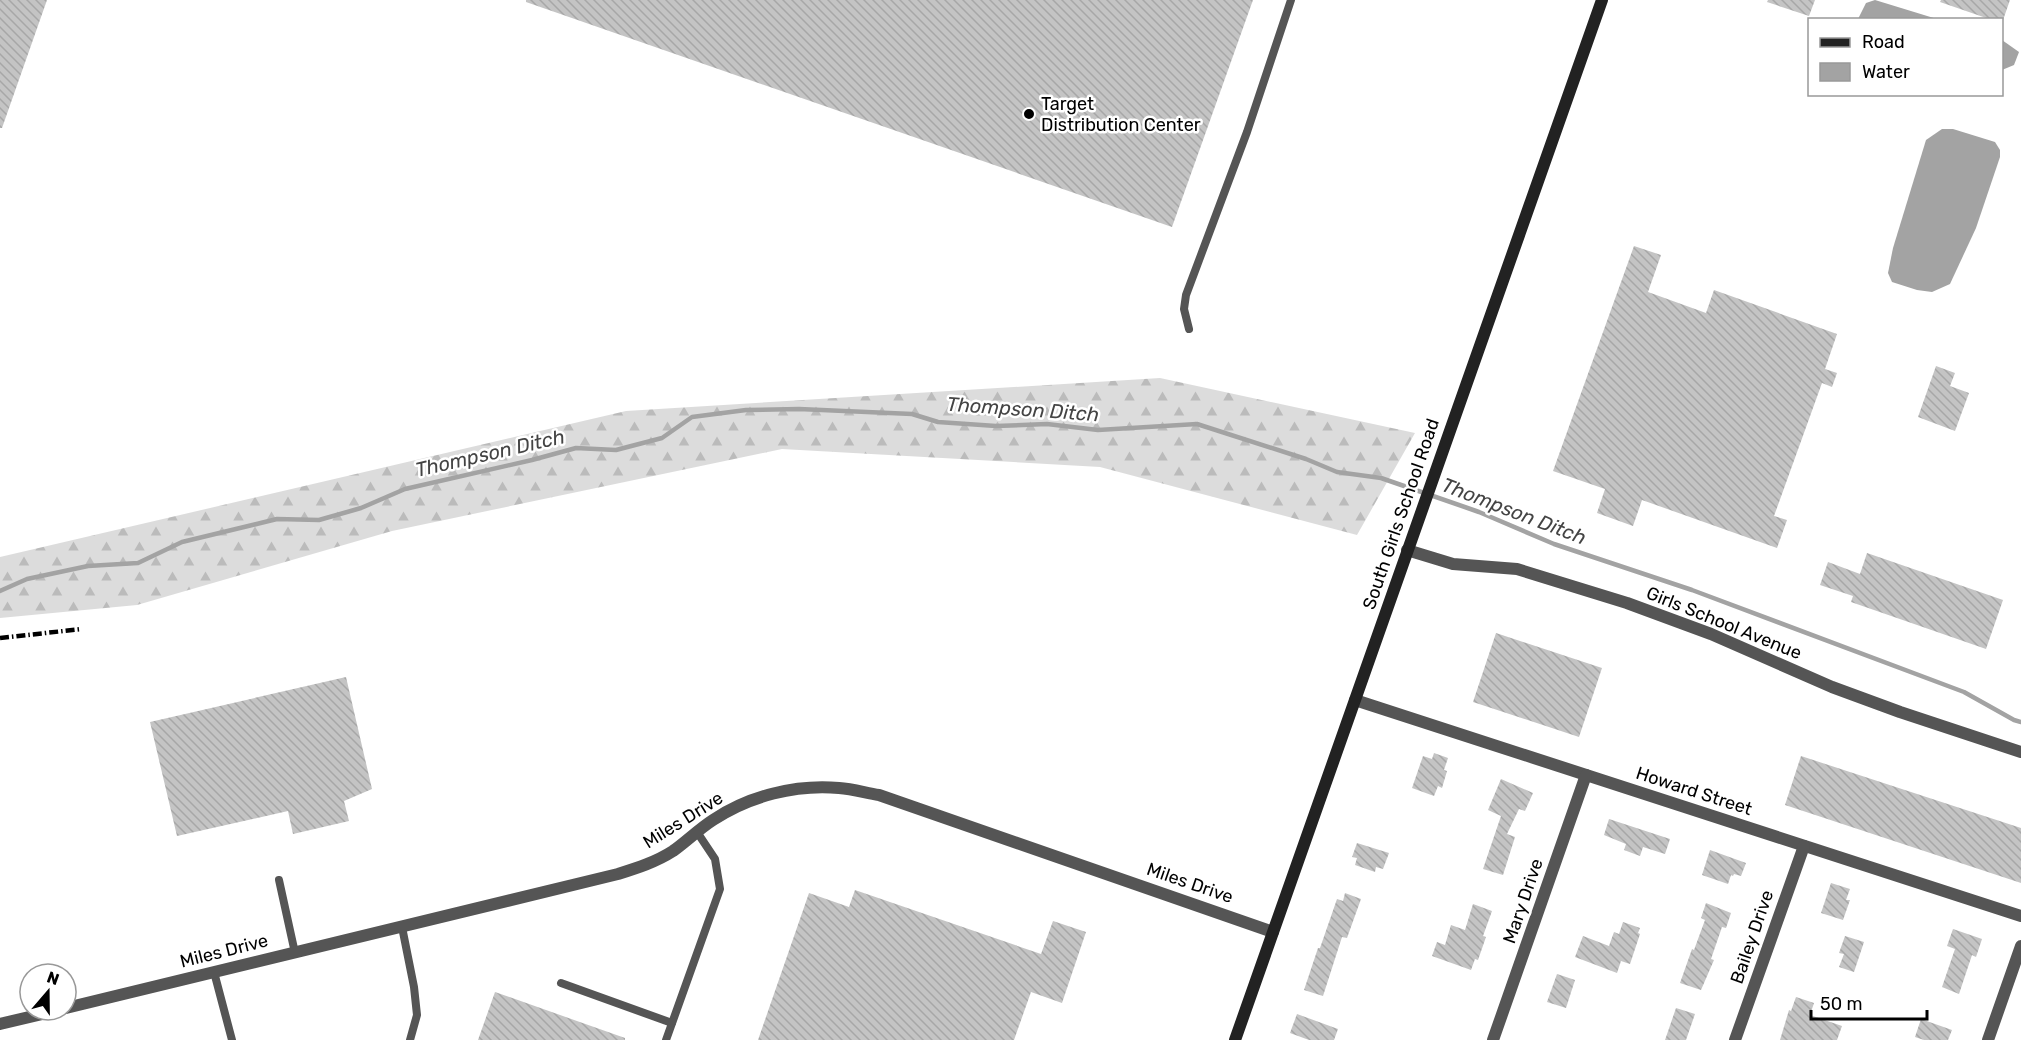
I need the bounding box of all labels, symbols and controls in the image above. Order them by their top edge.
legend [1808,18,2003,96]
text: Road [1862,31,1905,53]
text: Water [1862,61,1910,83]
place label: Target Distribution Center [1041,93,1201,136]
marker: Target Distribution Center [1022,107,1036,121]
water label: Thompson Ditch [946,392,1100,426]
street label: South Girls School Road [1358,416,1444,612]
water label: Thompson Ditch [413,424,567,482]
water label: Thompson Ditch [1438,472,1590,550]
street label: Girls School Avenue [1643,582,1805,664]
street label: Howard Street [1633,762,1755,820]
street label: Miles Drive [639,787,727,853]
street label: Mary Drive [1498,856,1548,946]
street label: Miles Drive [1144,858,1236,908]
street label: Bailey Drive [1726,887,1778,987]
street label: Miles Drive [178,929,270,973]
north arrow [18,962,78,1022]
text: N [44,967,62,989]
scale bar [1811,983,1926,1021]
text: 50 m [1820,993,1863,1015]

